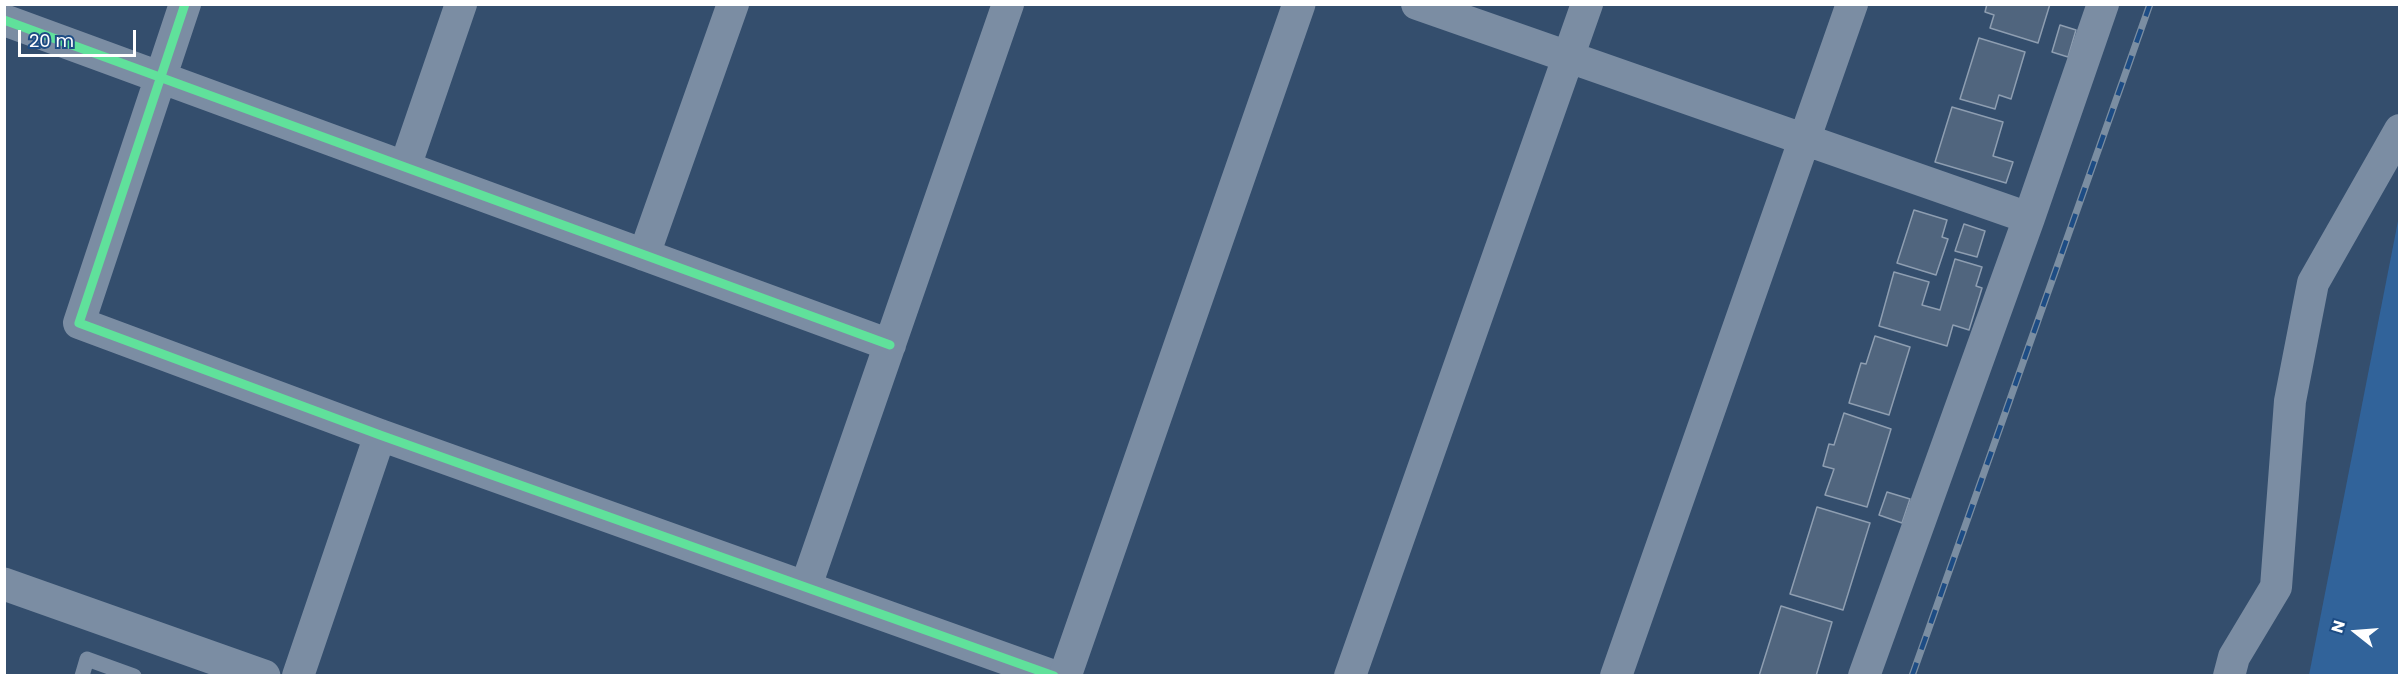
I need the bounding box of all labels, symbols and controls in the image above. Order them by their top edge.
scale bar [21,18,140,56]
text: 20 m [29,28,74,53]
north arrow [2326,602,2386,662]
text: N [2326,617,2351,636]

